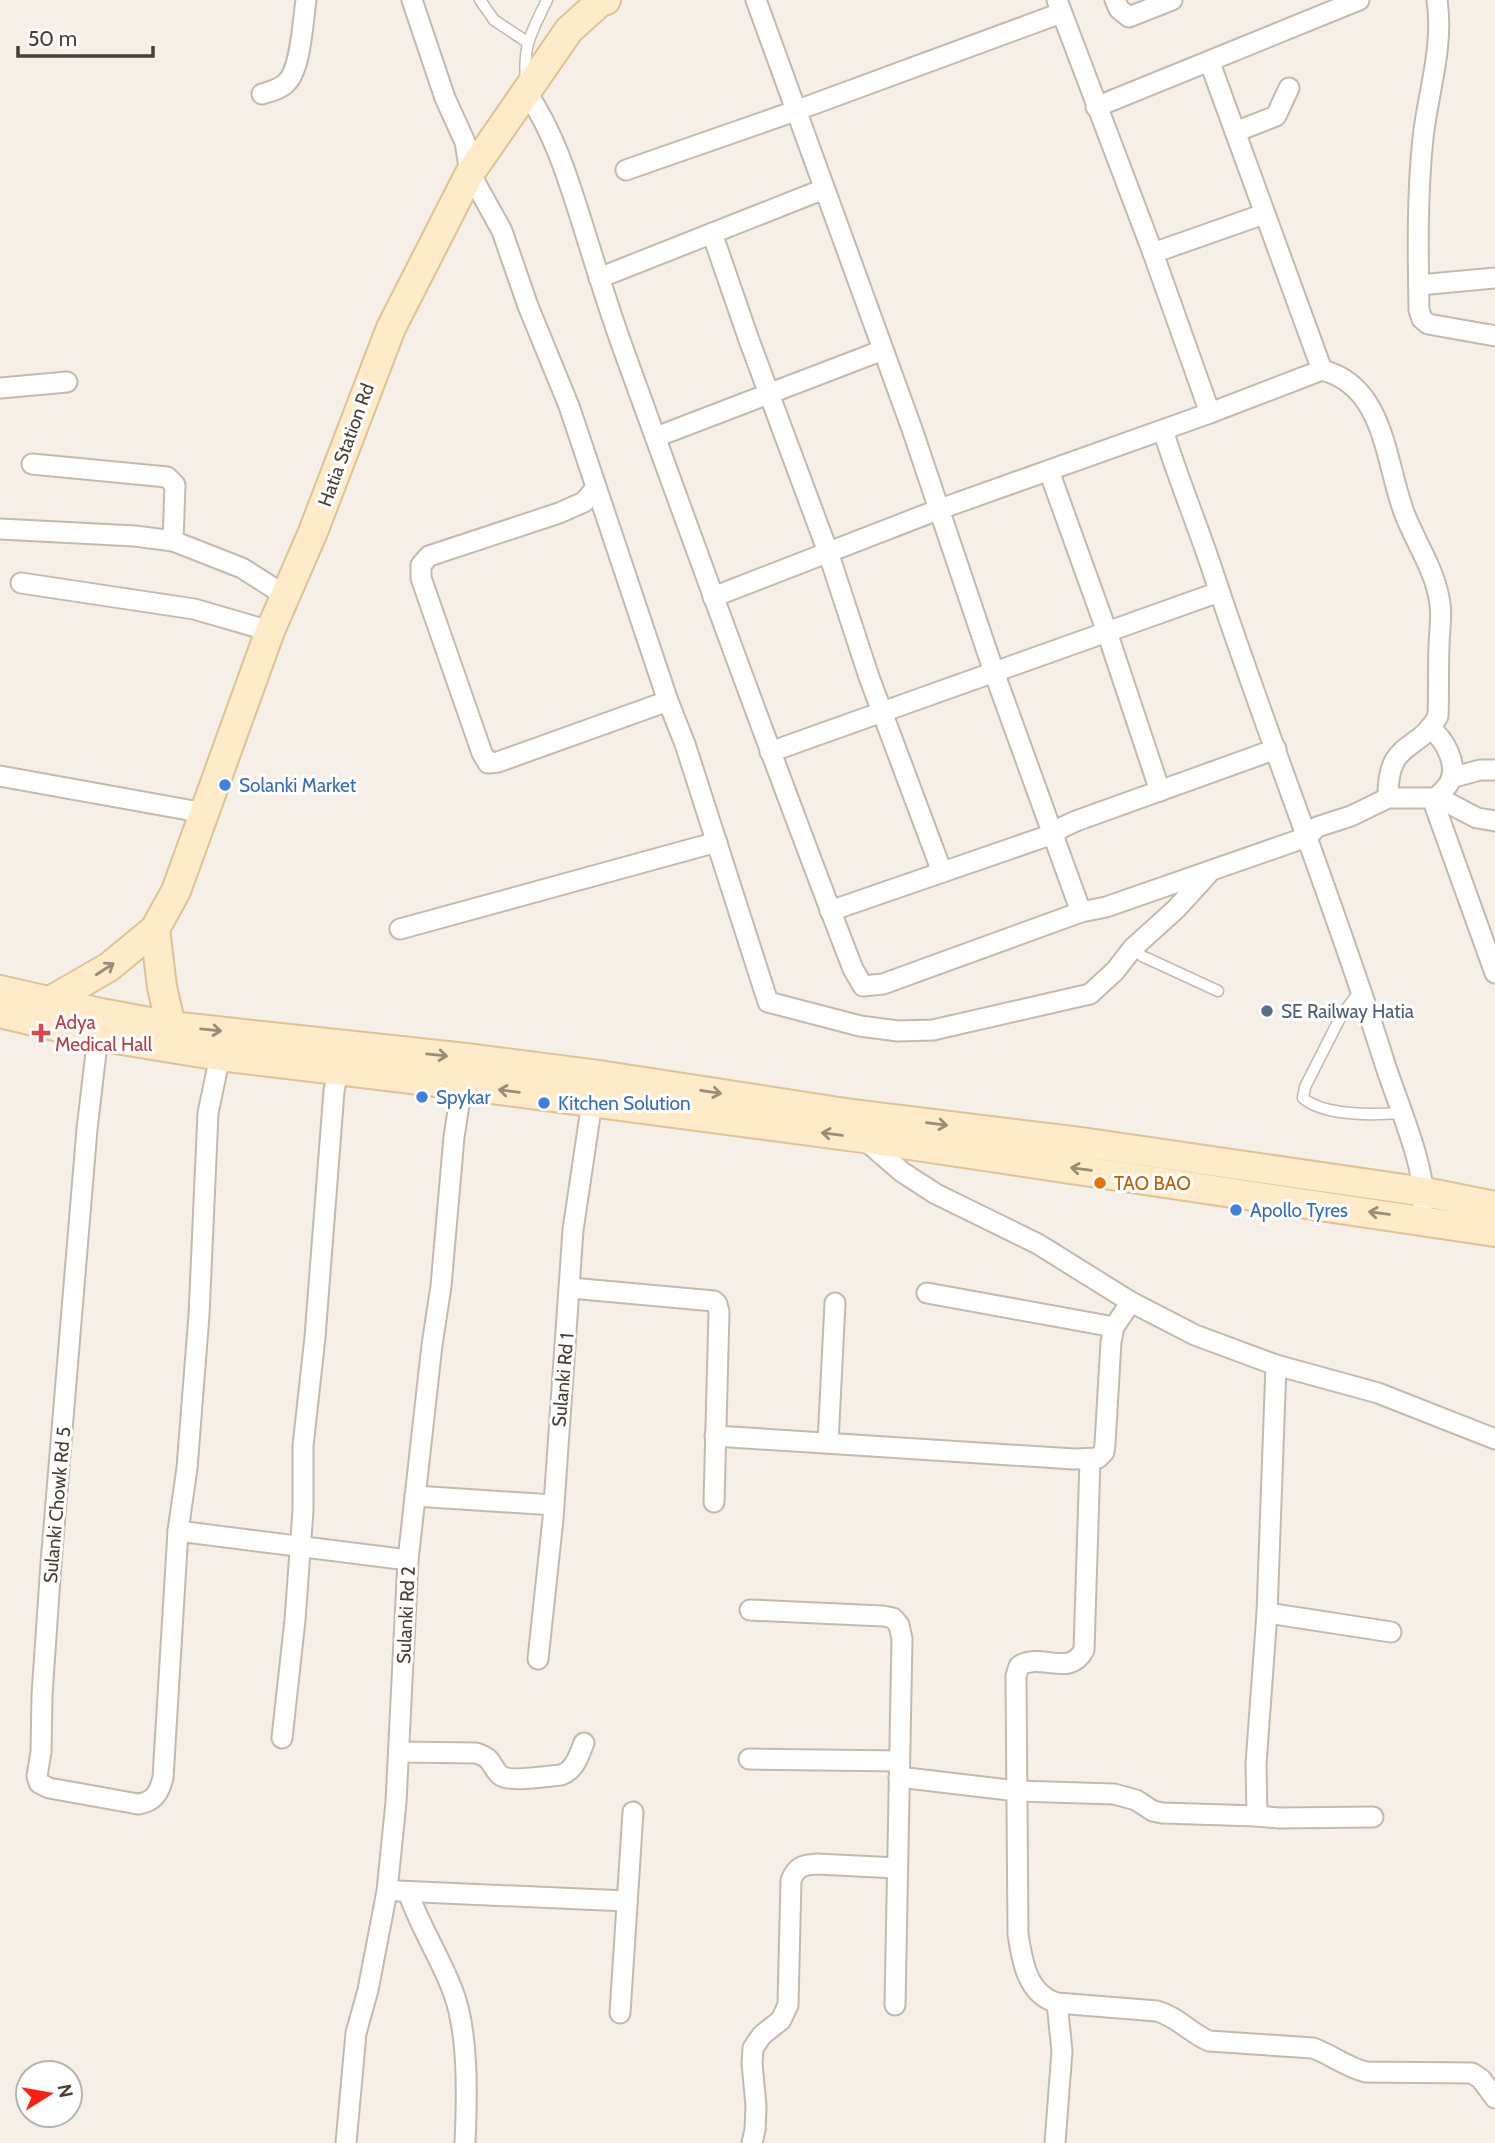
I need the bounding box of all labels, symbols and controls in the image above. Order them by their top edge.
scale bar [18,14,152,58]
text: 50 m [28,26,77,51]
street label: Hatia Station Rd [313,380,379,510]
place label: Solanki Market [239,774,357,797]
marker: Solanki Market [217,777,233,793]
one-way arrow [95,961,114,976]
place label: SE Railway Hatia [1281,1000,1414,1023]
marker: SE Railway Hatia [1259,1003,1275,1019]
place label: Adya Medical Hall [55,1011,153,1056]
one-way arrow [199,1024,222,1037]
marker: Adya Medical Hall [33,1025,49,1041]
one-way arrow [426,1049,448,1062]
one-way arrow [498,1084,521,1097]
place label: Spykar [436,1086,491,1109]
one-way arrow [699,1086,722,1099]
marker: Spykar [414,1089,430,1105]
place label: Kitchen Solution [558,1092,691,1115]
marker: Kitchen Solution [536,1095,552,1111]
one-way arrow [925,1118,947,1131]
one-way arrow [821,1127,844,1140]
one-way arrow [1071,1163,1093,1176]
place label: TAO BAO [1114,1172,1191,1195]
marker: TAO BAO [1092,1175,1108,1191]
place label: Apollo Tyres [1250,1199,1348,1222]
marker: Apollo Tyres [1228,1202,1244,1218]
one-way arrow [1368,1207,1391,1220]
street label: Sulanki Rd 1 [547,1332,579,1428]
street label: Sulanki Chowk Rd 5 [39,1426,75,1584]
street label: Sulanki Rd 2 [392,1566,420,1664]
north arrow [14,2059,84,2129]
text: N [53,2082,78,2100]

